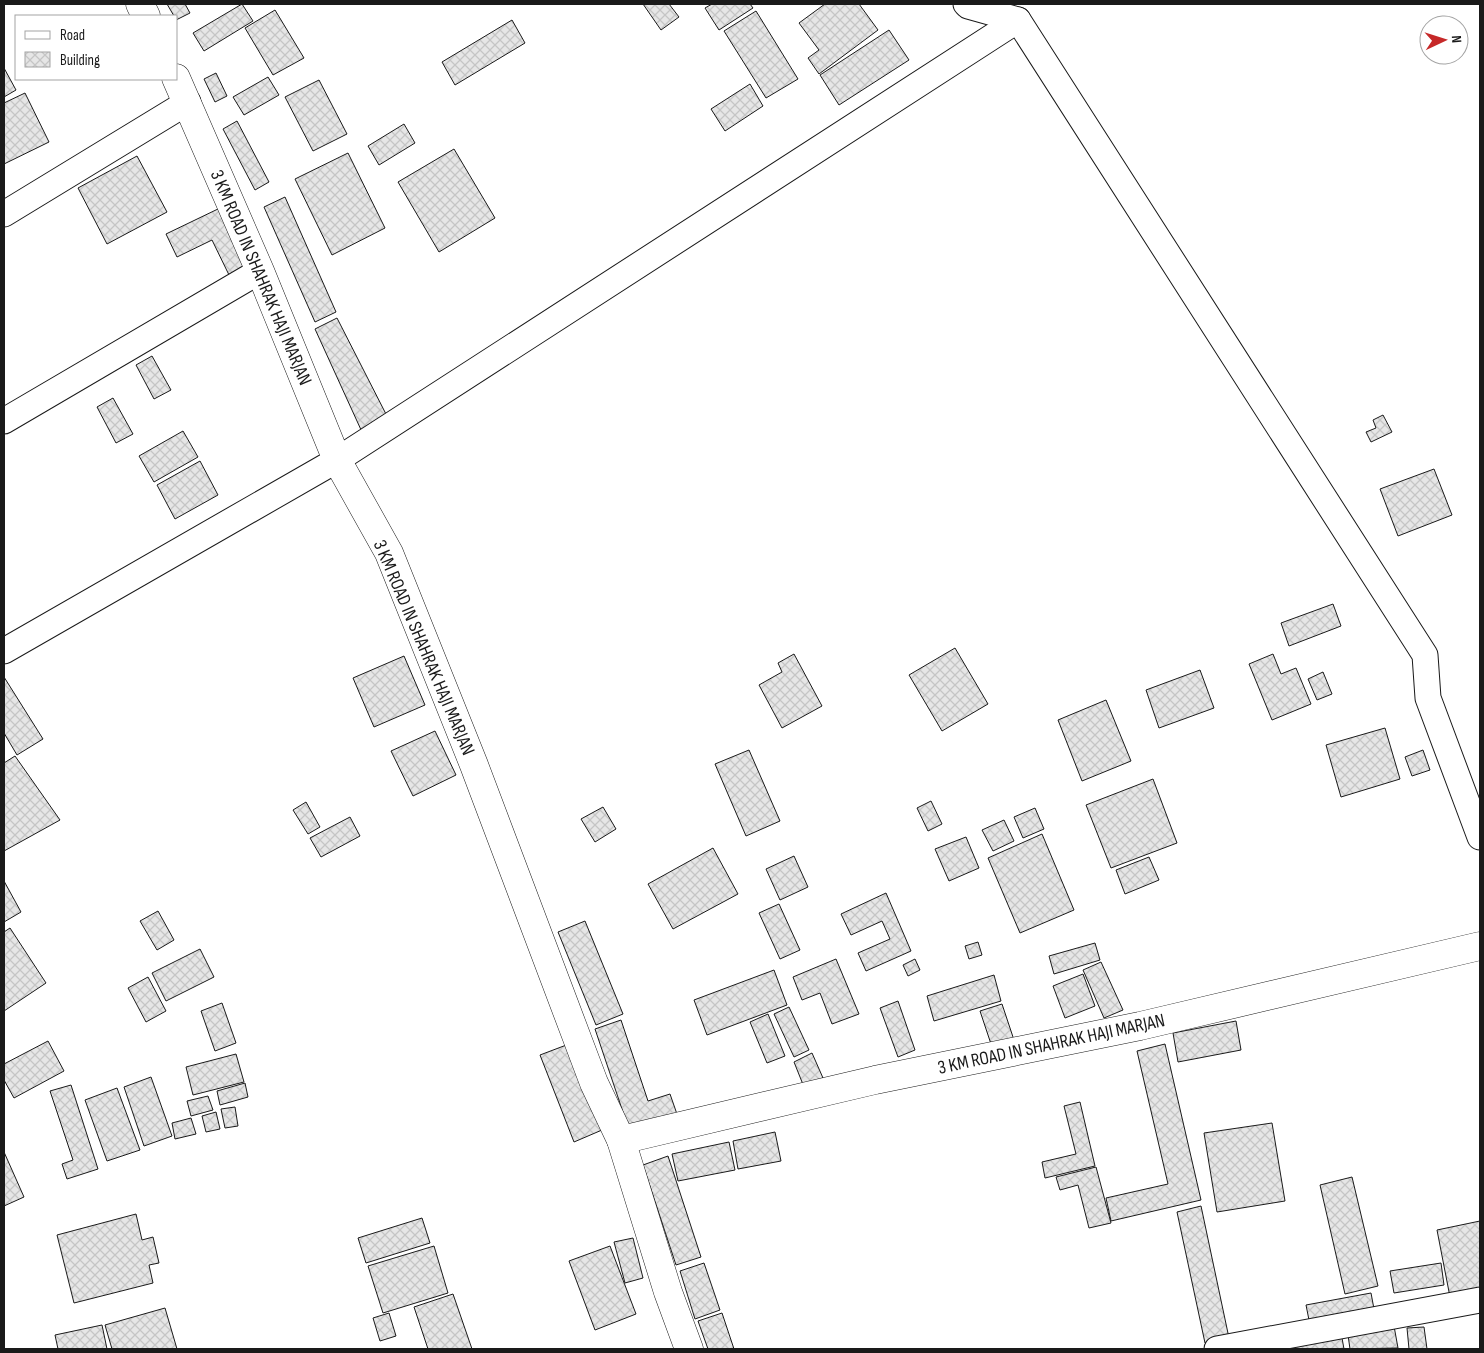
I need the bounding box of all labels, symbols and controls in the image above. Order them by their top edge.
legend [15,15,178,80]
north arrow [1419,15,1469,65]
text: Road [60,26,85,45]
text: N [1448,35,1465,43]
text: Building [60,51,100,70]
street label: 3 KM ROAD IN SHAHRAK HAJI MARJAN [205,167,316,389]
street label: 3 KM ROAD IN SHAHRAK HAJI MARJAN [368,537,479,759]
street label: 3 KM ROAD IN SHAHRAK HAJI MARJAN [936,1009,1167,1080]

